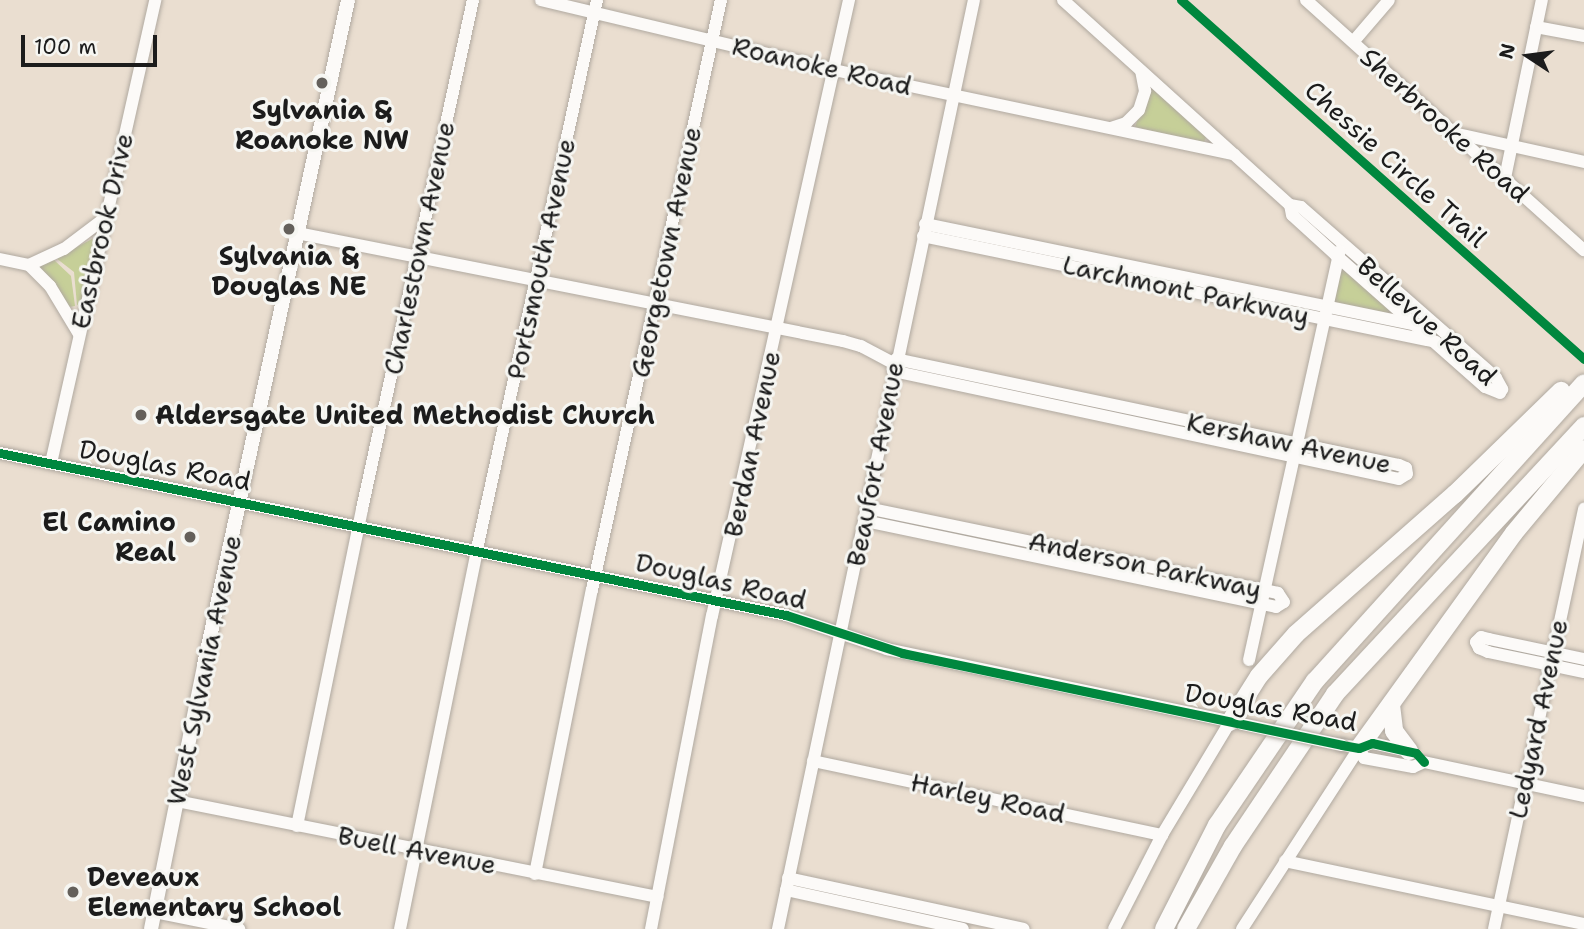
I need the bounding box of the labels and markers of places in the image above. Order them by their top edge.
marker: Sylvania & Roanoke NW [314,75,330,91]
place label: Sylvania & Roanoke NW [235,94,409,156]
marker: Sylvania & Douglas NE [281,221,297,237]
place label: Sylvania & Douglas NE [211,240,367,302]
place label: Aldersgate United Methodist Church [155,399,655,431]
marker: Aldersgate United Methodist Church [133,407,149,423]
place label: El Camino Real [42,506,176,568]
marker: El Camino Real [182,529,198,545]
place label: Deveaux Elementary School [87,861,341,922]
marker: Deveaux Elementary School [65,884,81,900]

